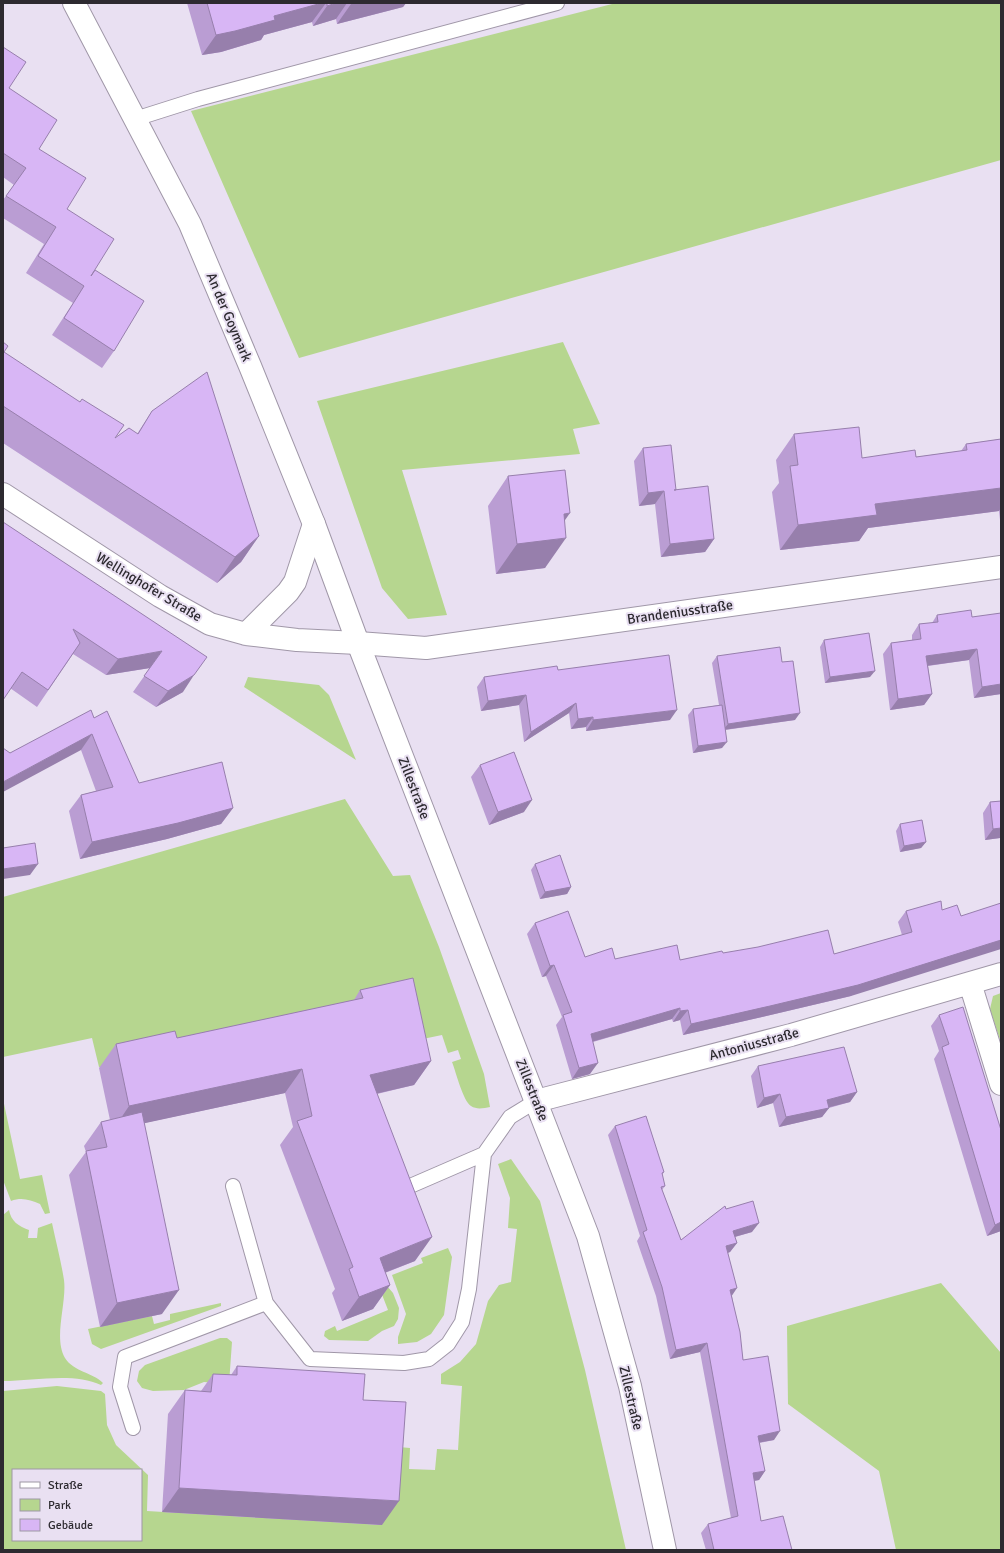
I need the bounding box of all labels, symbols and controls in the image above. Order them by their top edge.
street label: An der Goymark [203,270,255,364]
street label: Wellinghofer Straße [93,549,205,625]
street label: Brandeniusstraße [626,596,734,628]
street label: Zillestraße [394,754,434,822]
street label: Antoniusstraße [707,1024,801,1064]
street label: Zillestraße [512,1056,552,1124]
street label: Zillestraße [615,1364,647,1432]
legend [12,1469,142,1541]
text: Straße [48,1478,83,1493]
text: Park [48,1498,71,1513]
text: Gebäude [48,1518,93,1533]

